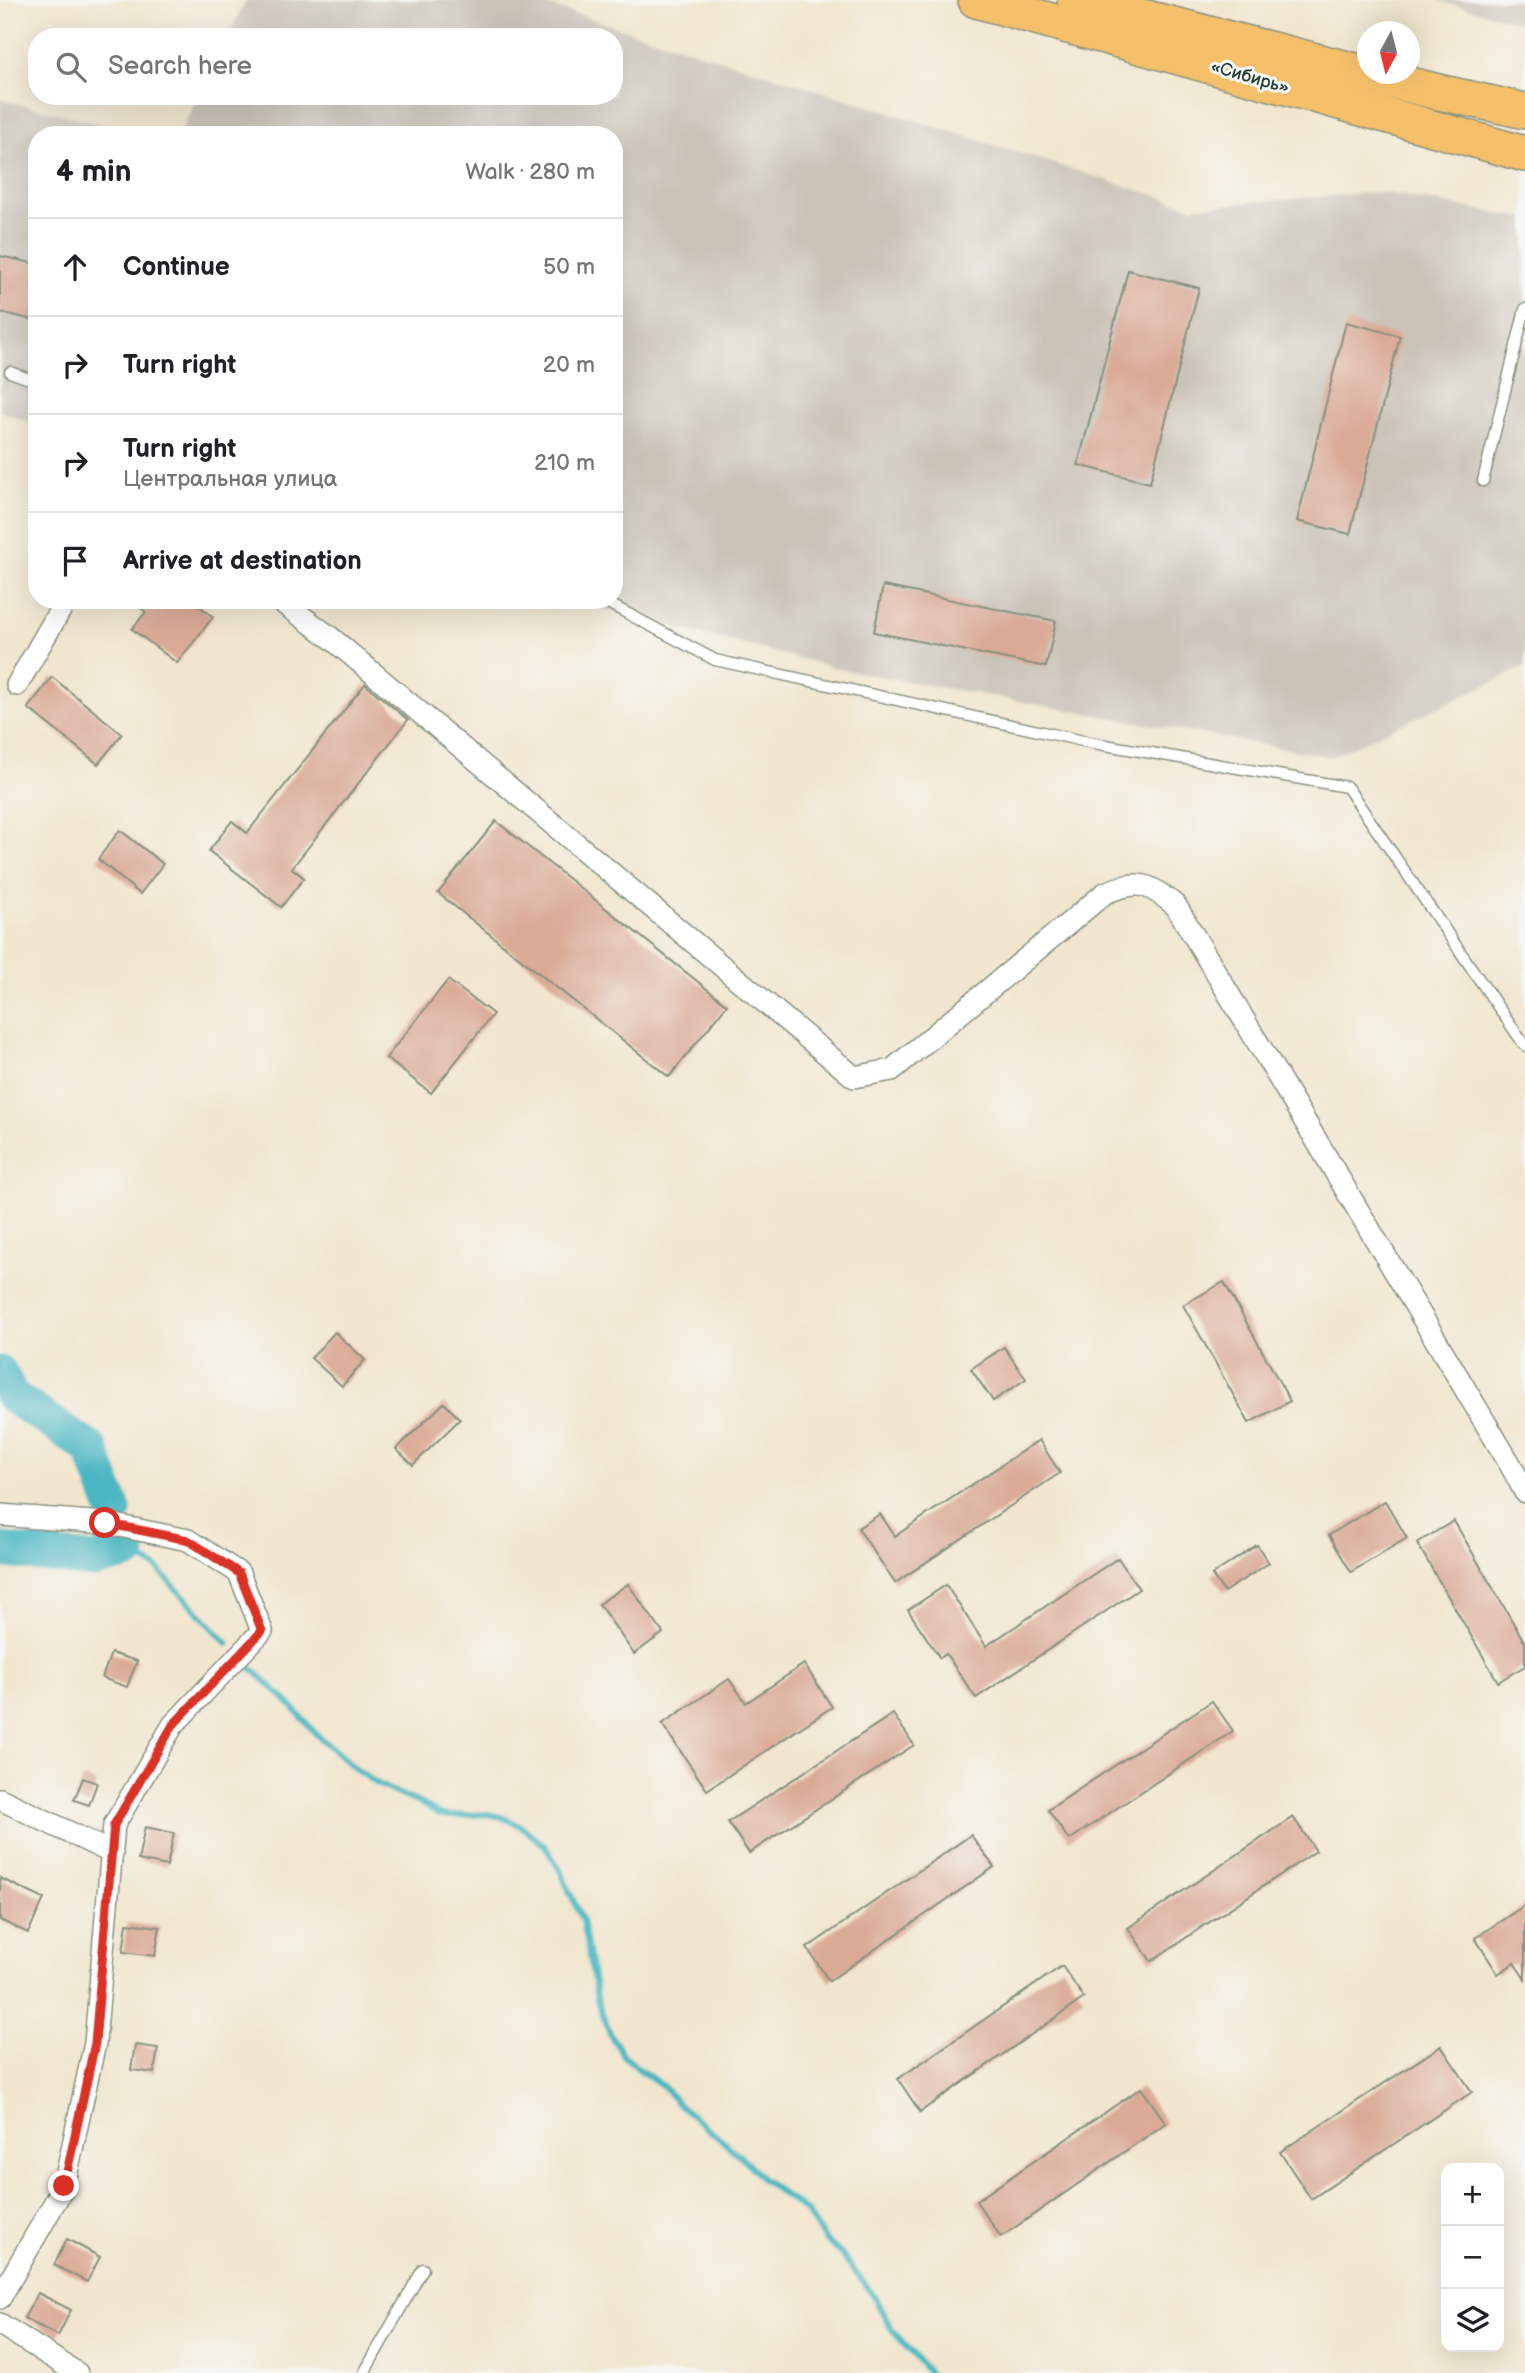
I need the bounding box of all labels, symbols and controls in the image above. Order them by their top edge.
north arrow [1357,21,1420,84]
search box [28,28,623,105]
icon: search [52,48,90,86]
text: Search here [108,51,252,82]
street label: «Сибирь» [1208,56,1292,98]
text: 4 min [56,154,131,190]
text: Walk · 280 m [465,158,595,186]
icon: ahead [56,248,94,286]
text: Continue [123,252,230,283]
text: 50 m [543,253,595,281]
icon: right [56,346,94,384]
text: Turn right [123,350,236,381]
text: 20 m [543,351,595,379]
text: Turn right [123,434,236,465]
icon: right [56,444,94,482]
text: 210 m [534,449,595,477]
text: Центральная улица [123,465,337,493]
icon: arrive [56,542,94,580]
text: Arrive at destination [123,546,362,577]
route start [89,1507,120,1538]
map controls [1441,2163,1504,2352]
button: + [1441,2163,1504,2226]
route end [48,2170,79,2201]
button: − [1441,2226,1504,2289]
button: layers [1441,2289,1504,2352]

